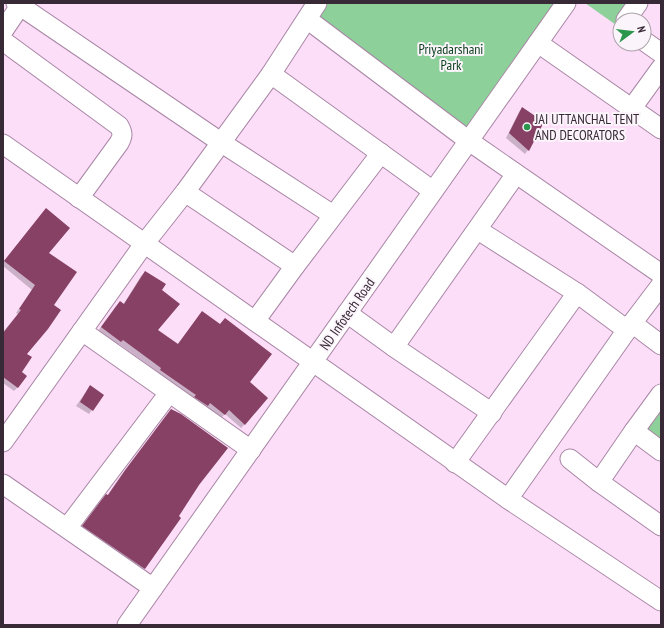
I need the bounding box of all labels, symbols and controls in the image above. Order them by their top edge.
north arrow [612,12,652,52]
text: N [634,25,649,34]
park label: Priyadarshani Park [419,40,483,74]
place label: JAI UTTANCHAL TENT AND DECORATORS [534,110,640,144]
marker: JAI UTTANCHAL TENT AND DECORATORS [522,122,532,132]
street label: ND Infotech Road [315,274,379,354]

